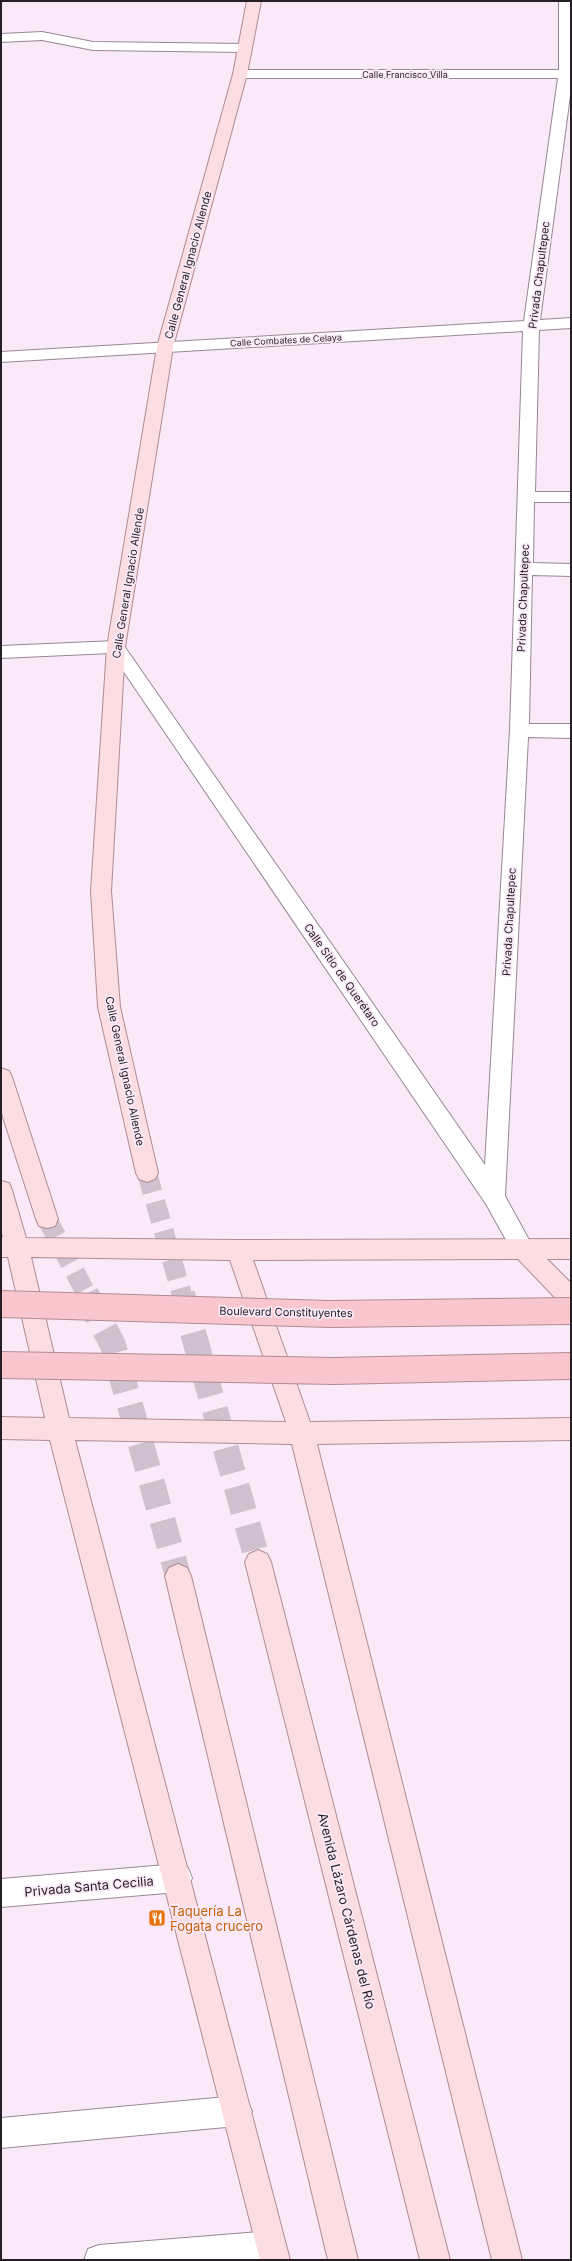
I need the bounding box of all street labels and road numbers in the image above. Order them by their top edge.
street label: Calle Francisco Villa [362,69,448,80]
street label: Calle General Ignacio Allende [161,189,215,341]
street label: Privada Chapultepec [525,220,553,330]
street label: Calle Combates de Celaya [230,332,342,348]
street label: Calle General Ignacio Allende [109,507,147,659]
street label: Privada Chapultepec [514,544,532,652]
street label: Privada Chapultepec [499,867,519,977]
street label: Calle Sitio de Querétaro [301,921,383,1030]
street label: Calle General Ignacio Allende [102,995,148,1147]
street label: Boulevard Constituyentes [219,1304,353,1320]
street label: Avenida Lázaro Cárdenas del Río [315,1811,379,2011]
street label: Privada Santa Cecilia [24,1872,154,1900]

